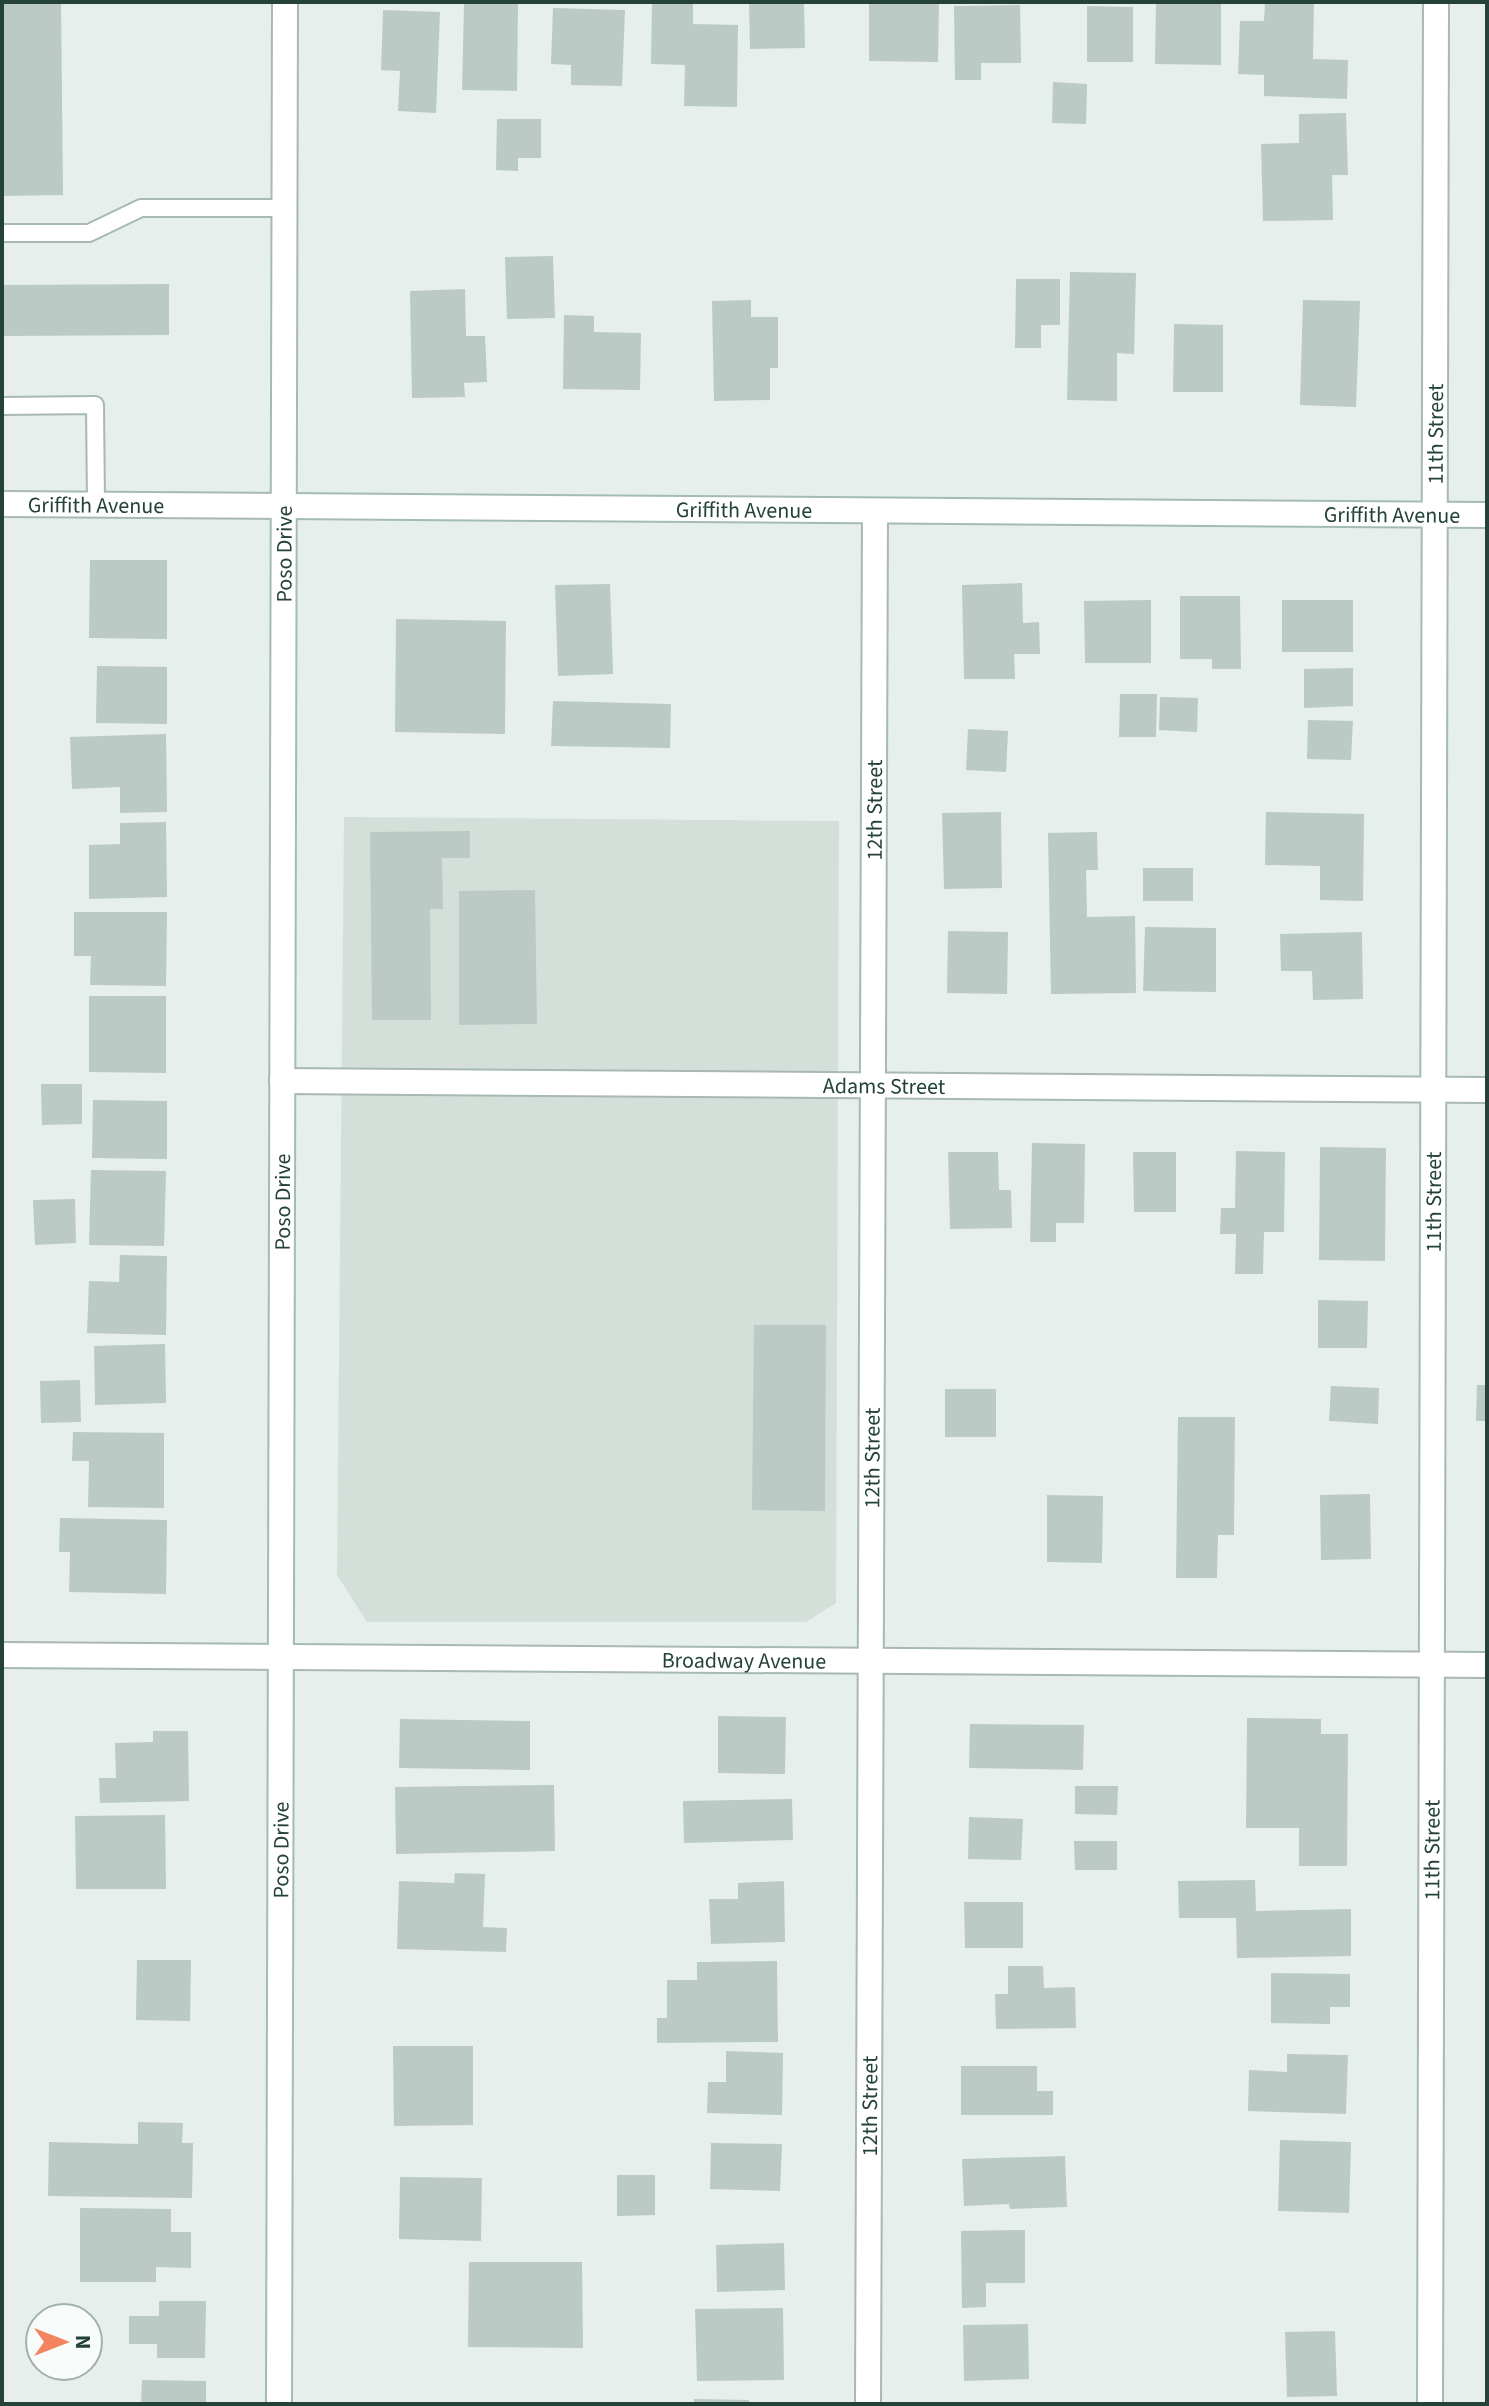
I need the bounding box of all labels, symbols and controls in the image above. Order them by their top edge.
street label: 11th Street [1420,383,1452,484]
street label: Griffith Avenue [28,489,164,522]
street label: Griffith Avenue [676,494,812,527]
street label: Griffith Avenue [1324,499,1460,532]
street label: Poso Drive [268,505,301,603]
street label: 12th Street [859,759,891,860]
street label: Adams Street [823,1070,946,1103]
street label: 11th Street [1418,1151,1450,1252]
street label: Poso Drive [267,1153,299,1251]
street label: 12th Street [856,1407,889,1508]
street label: Broadway Avenue [662,1644,826,1678]
street label: 11th Street [1416,1799,1449,1900]
street label: Poso Drive [265,1801,298,1899]
street label: 12th Street [854,2055,886,2156]
north arrow [24,2302,104,2382]
text: N [67,2335,99,2349]

